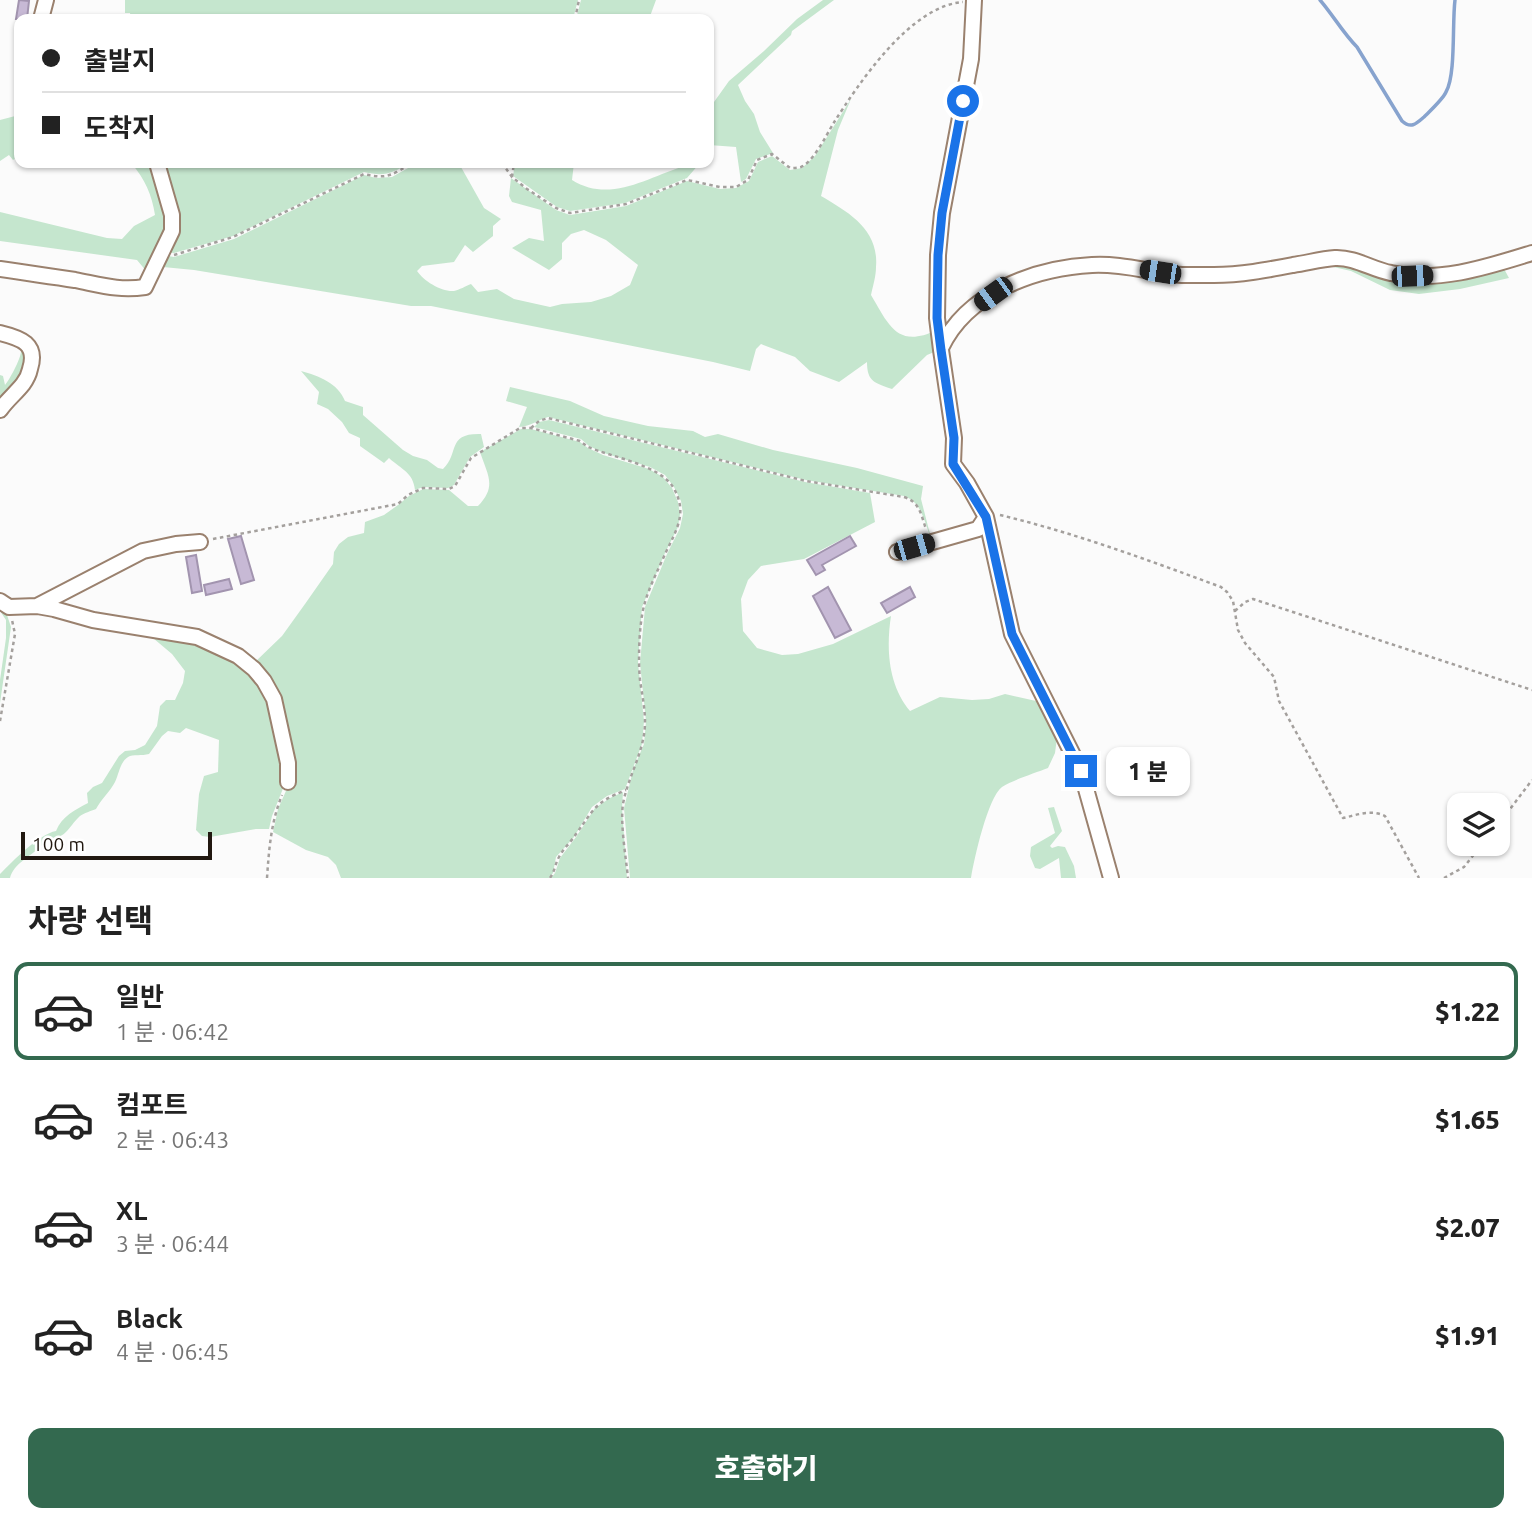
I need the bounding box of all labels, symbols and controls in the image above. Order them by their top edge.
text: 출발지 [84,46,156,75]
route start [947,85,979,117]
text: 도착지 [84,113,156,142]
car [1138,258,1183,286]
car [1391,265,1434,287]
car [970,273,1017,315]
car [891,531,938,563]
callout: 1 분 [1106,746,1190,796]
route end [1065,755,1097,787]
text: 1 분 [1128,759,1168,784]
map controls [1447,793,1510,856]
button: layers [1447,793,1510,856]
scale bar [21,829,212,861]
text: 100 m [32,833,85,855]
text: 차량 선택 [28,902,153,938]
icon: car [32,980,95,1043]
text: 일반 [116,982,164,1011]
text: $1.22 [1435,997,1500,1026]
text: 1 분 · 06:42 [116,1019,229,1044]
icon: car [32,1088,95,1151]
text: 컴포트 [116,1090,188,1119]
text: $1.65 [1435,1105,1500,1134]
text: 2 분 · 06:43 [116,1127,229,1152]
icon: car [32,1196,95,1259]
text: XL [116,1196,147,1225]
text: $2.07 [1435,1213,1500,1242]
text: 3 분 · 06:44 [116,1231,229,1256]
icon: car [32,1304,95,1367]
text: Black [116,1304,183,1333]
text: $1.91 [1435,1321,1500,1350]
text: 4 분 · 06:45 [116,1339,229,1364]
button: 호출하기 [28,1428,1504,1508]

